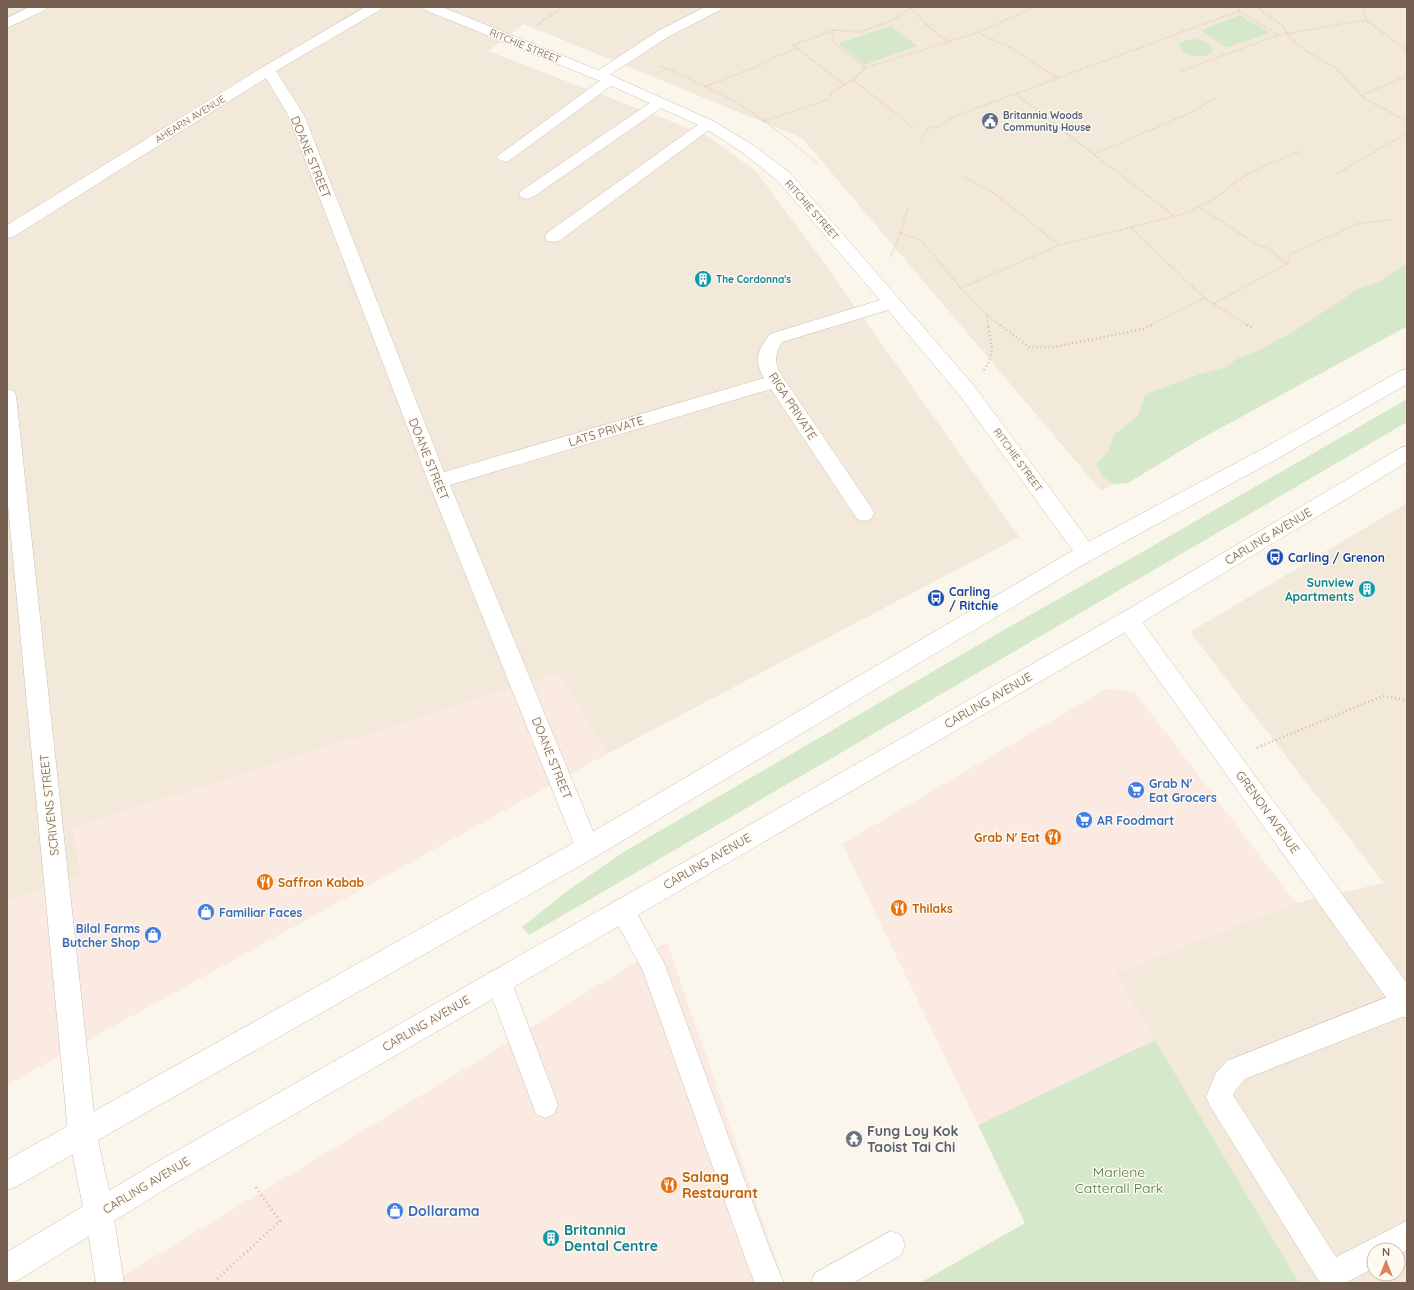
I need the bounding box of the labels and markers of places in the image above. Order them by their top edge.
place label: Britannia Woods Community House [1003,109,1091,134]
public building icon: Britannia Woods Community House [980,111,1000,131]
building icon: The Cordonna's [693,269,713,289]
place label: The Cordonna's [716,273,791,286]
bus stop icon: Carling / Grenon [1265,547,1285,567]
place label: Carling / Grenon [1288,550,1385,565]
place label: Sunview Apartments [1285,575,1354,604]
building icon: Sunview Apartments [1357,579,1377,599]
place label: Carling / Ritchie [949,584,998,613]
bus stop icon: Carling / Ritchie [926,588,946,608]
place label: Grab N' Eat Grocers [1149,776,1217,805]
supermarket icon: Grab N' Eat Grocers [1126,780,1146,800]
supermarket icon: AR Foodmart [1074,810,1094,830]
place label: AR Foodmart [1097,813,1174,828]
restaurant icon: Grab N' Eat [1043,827,1063,847]
place label: Grab N' Eat [974,830,1040,845]
restaurant icon: Saffron Kabab [255,872,275,892]
place label: Saffron Kabab [278,875,365,890]
restaurant icon: Thilaks [889,898,909,918]
place label: Thilaks [912,901,953,916]
shop icon: Familiar Faces [196,902,216,922]
place label: Familiar Faces [219,905,302,920]
place label: Bilal Farms Butcher Shop [62,921,140,950]
shop icon: Bilal Farms Butcher Shop [143,925,163,945]
place label: Fung Loy Kok Taoist Tai Chi [867,1122,958,1156]
temple icon: Fung Loy Kok Taoist Tai Chi [844,1129,864,1149]
place label: Salang Restaurant [682,1168,758,1202]
restaurant icon: Salang Restaurant [659,1175,679,1195]
shop icon: Dollarama [385,1201,405,1221]
place label: Dollarama [408,1202,480,1220]
place label: Britannia Dental Centre [564,1221,658,1255]
building icon: Britannia Dental Centre [541,1228,561,1248]

